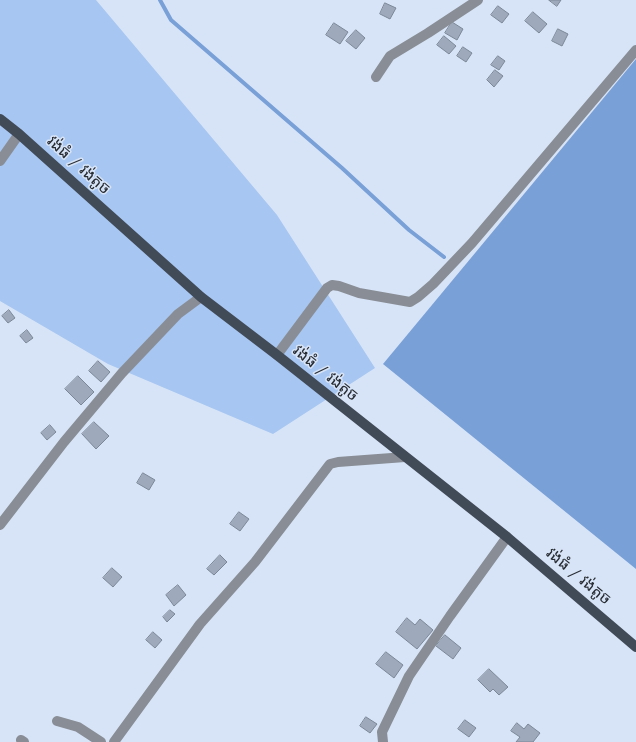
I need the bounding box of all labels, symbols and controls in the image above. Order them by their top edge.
street label: វង់ធំ / វង់តូច [42,133,114,199]
street label: វង់ធំ / វង់តូច [288,342,362,406]
street label: វង់ធំ / វង់តូច [542,544,614,610]

